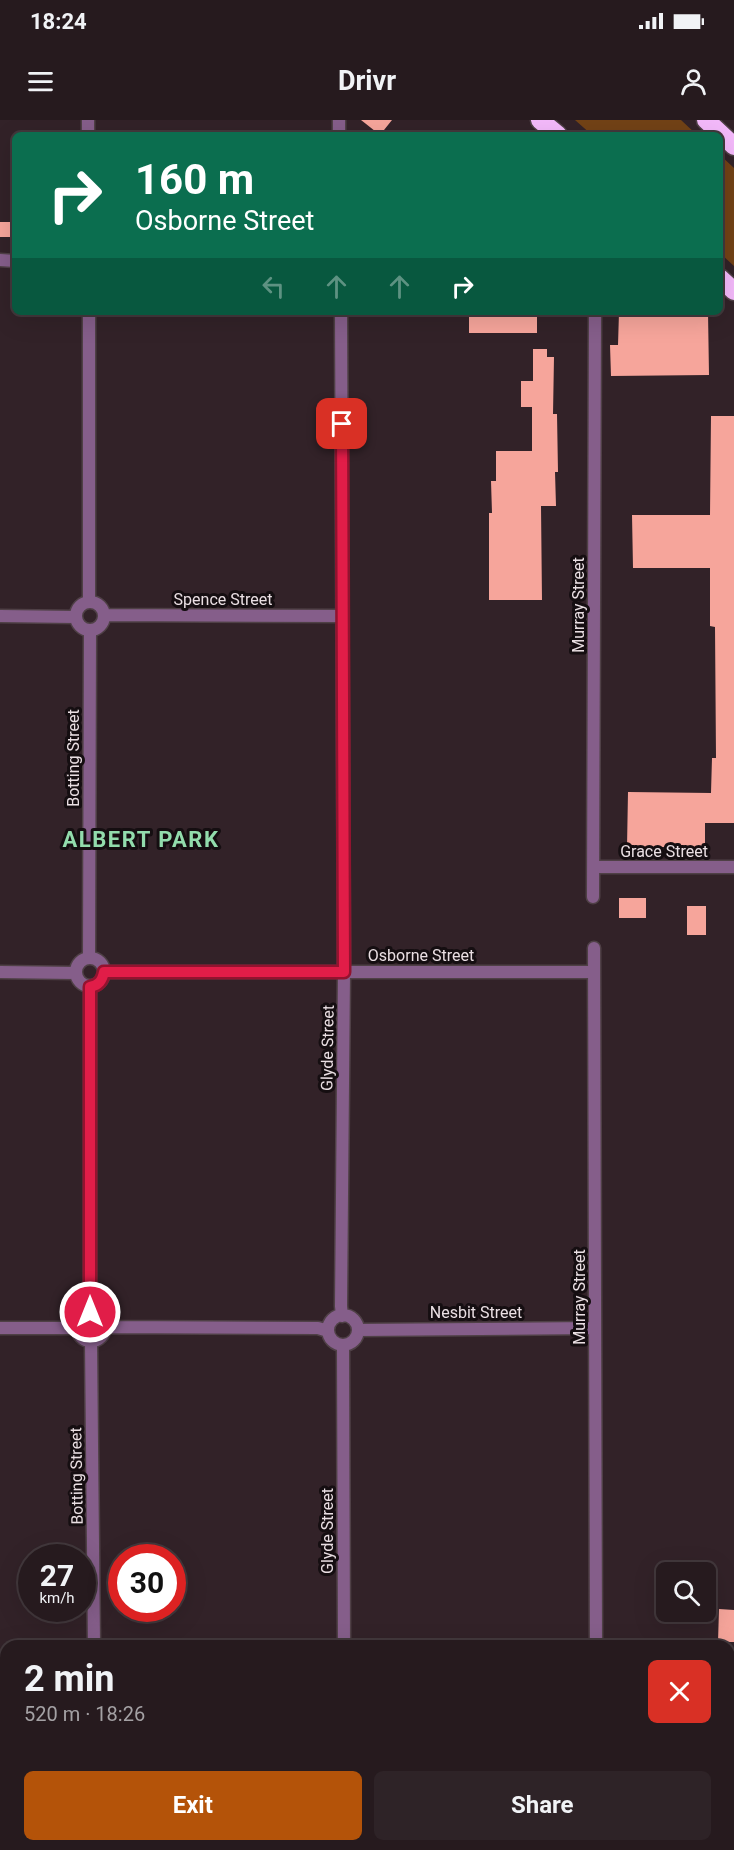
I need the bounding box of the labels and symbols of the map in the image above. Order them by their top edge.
pin [316,398,367,449]
street label: Murray Street [569,557,588,653]
street label: Spence Street [174,590,272,609]
street label: Botting Street [64,709,83,807]
district label: ALBERT PARK [63,827,219,852]
street label: Grace Street [620,842,708,861]
street label: Osborne Street [368,946,474,965]
street label: Glyde Street [317,1005,338,1091]
street label: Murray Street [570,1249,589,1345]
position arrow [58,1280,122,1344]
street label: Nesbit Street [430,1303,522,1322]
street label: Botting Street [66,1427,87,1525]
street label: Glyde Street [318,1488,337,1574]
speed limit sign: 30 [108,1544,186,1622]

